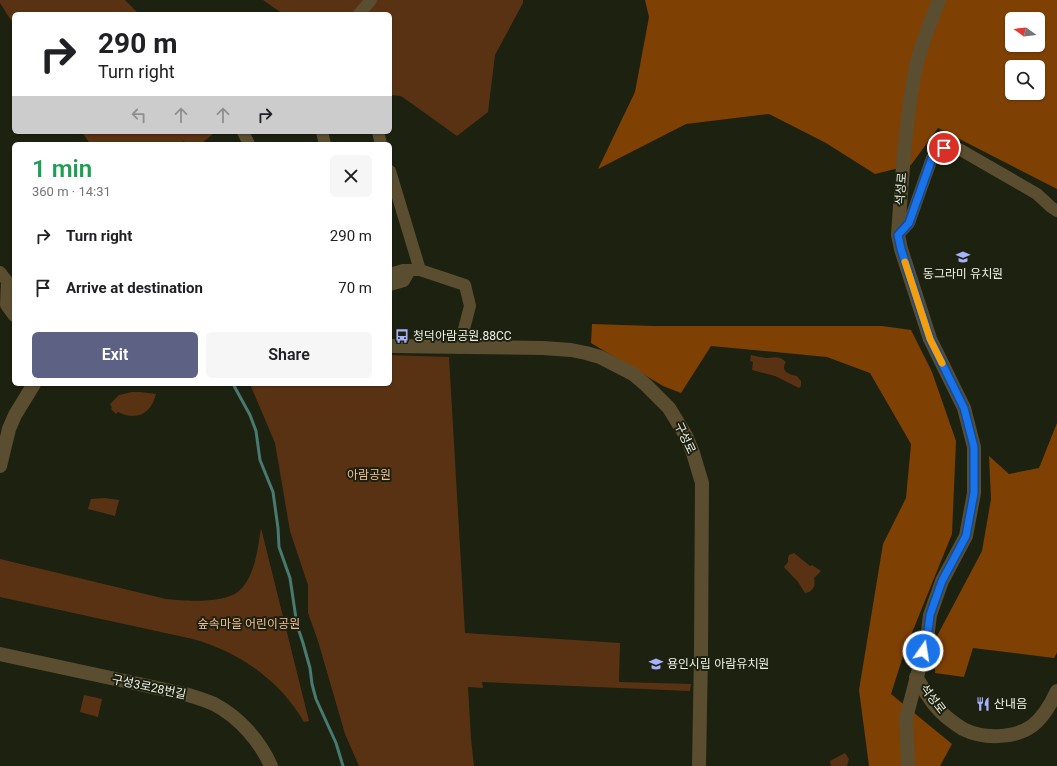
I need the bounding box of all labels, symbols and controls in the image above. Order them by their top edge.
north arrow [1005,12,1045,52]
map controls [1005,12,1045,100]
text: 290 m [98,27,177,60]
icon: right [32,28,84,80]
button: search [1005,60,1045,100]
text: Turn right [98,61,175,82]
icon: left [128,104,150,126]
icon: ahead [170,104,192,126]
icon: ahead [212,104,234,126]
icon: right [254,104,276,126]
pin [927,131,961,165]
icon: arrive [933,137,955,159]
text: 1 min [32,155,92,183]
button: close [330,155,372,197]
street label: 석성로 [893,172,909,206]
text: 360 m · 14:31 [32,184,111,199]
icon: right [32,225,54,247]
text: Turn right [66,227,132,245]
text: 290 m [330,227,372,245]
school or university icon: 동그라미 유치원 [955,249,971,265]
place label: 동그라미 유치원 [923,267,1003,281]
icon: arrive [32,277,54,299]
text: Arrive at destination [66,279,203,297]
text: 70 m [338,279,372,297]
bus stop icon: 청덕아람공원.88CC [394,328,410,344]
place label: 청덕아람공원.88CC [413,329,512,343]
button: Exit [32,332,198,378]
button: Share [206,332,372,378]
street label: 구성로 [671,420,699,456]
park label: 아람공원 [347,468,391,482]
park label: 숲속마을 어린이공원 [198,617,300,631]
position arrow [902,630,944,672]
school or university icon: 용인시립 아람유치원 [648,656,664,672]
place label: 용인시립 아람유치원 [667,657,769,671]
street label: 구성3로28번길 [111,672,187,702]
street label: 석성로 [917,682,949,716]
restaurant icon: 산내음 [975,696,991,712]
place label: 산내음 [994,697,1027,711]

